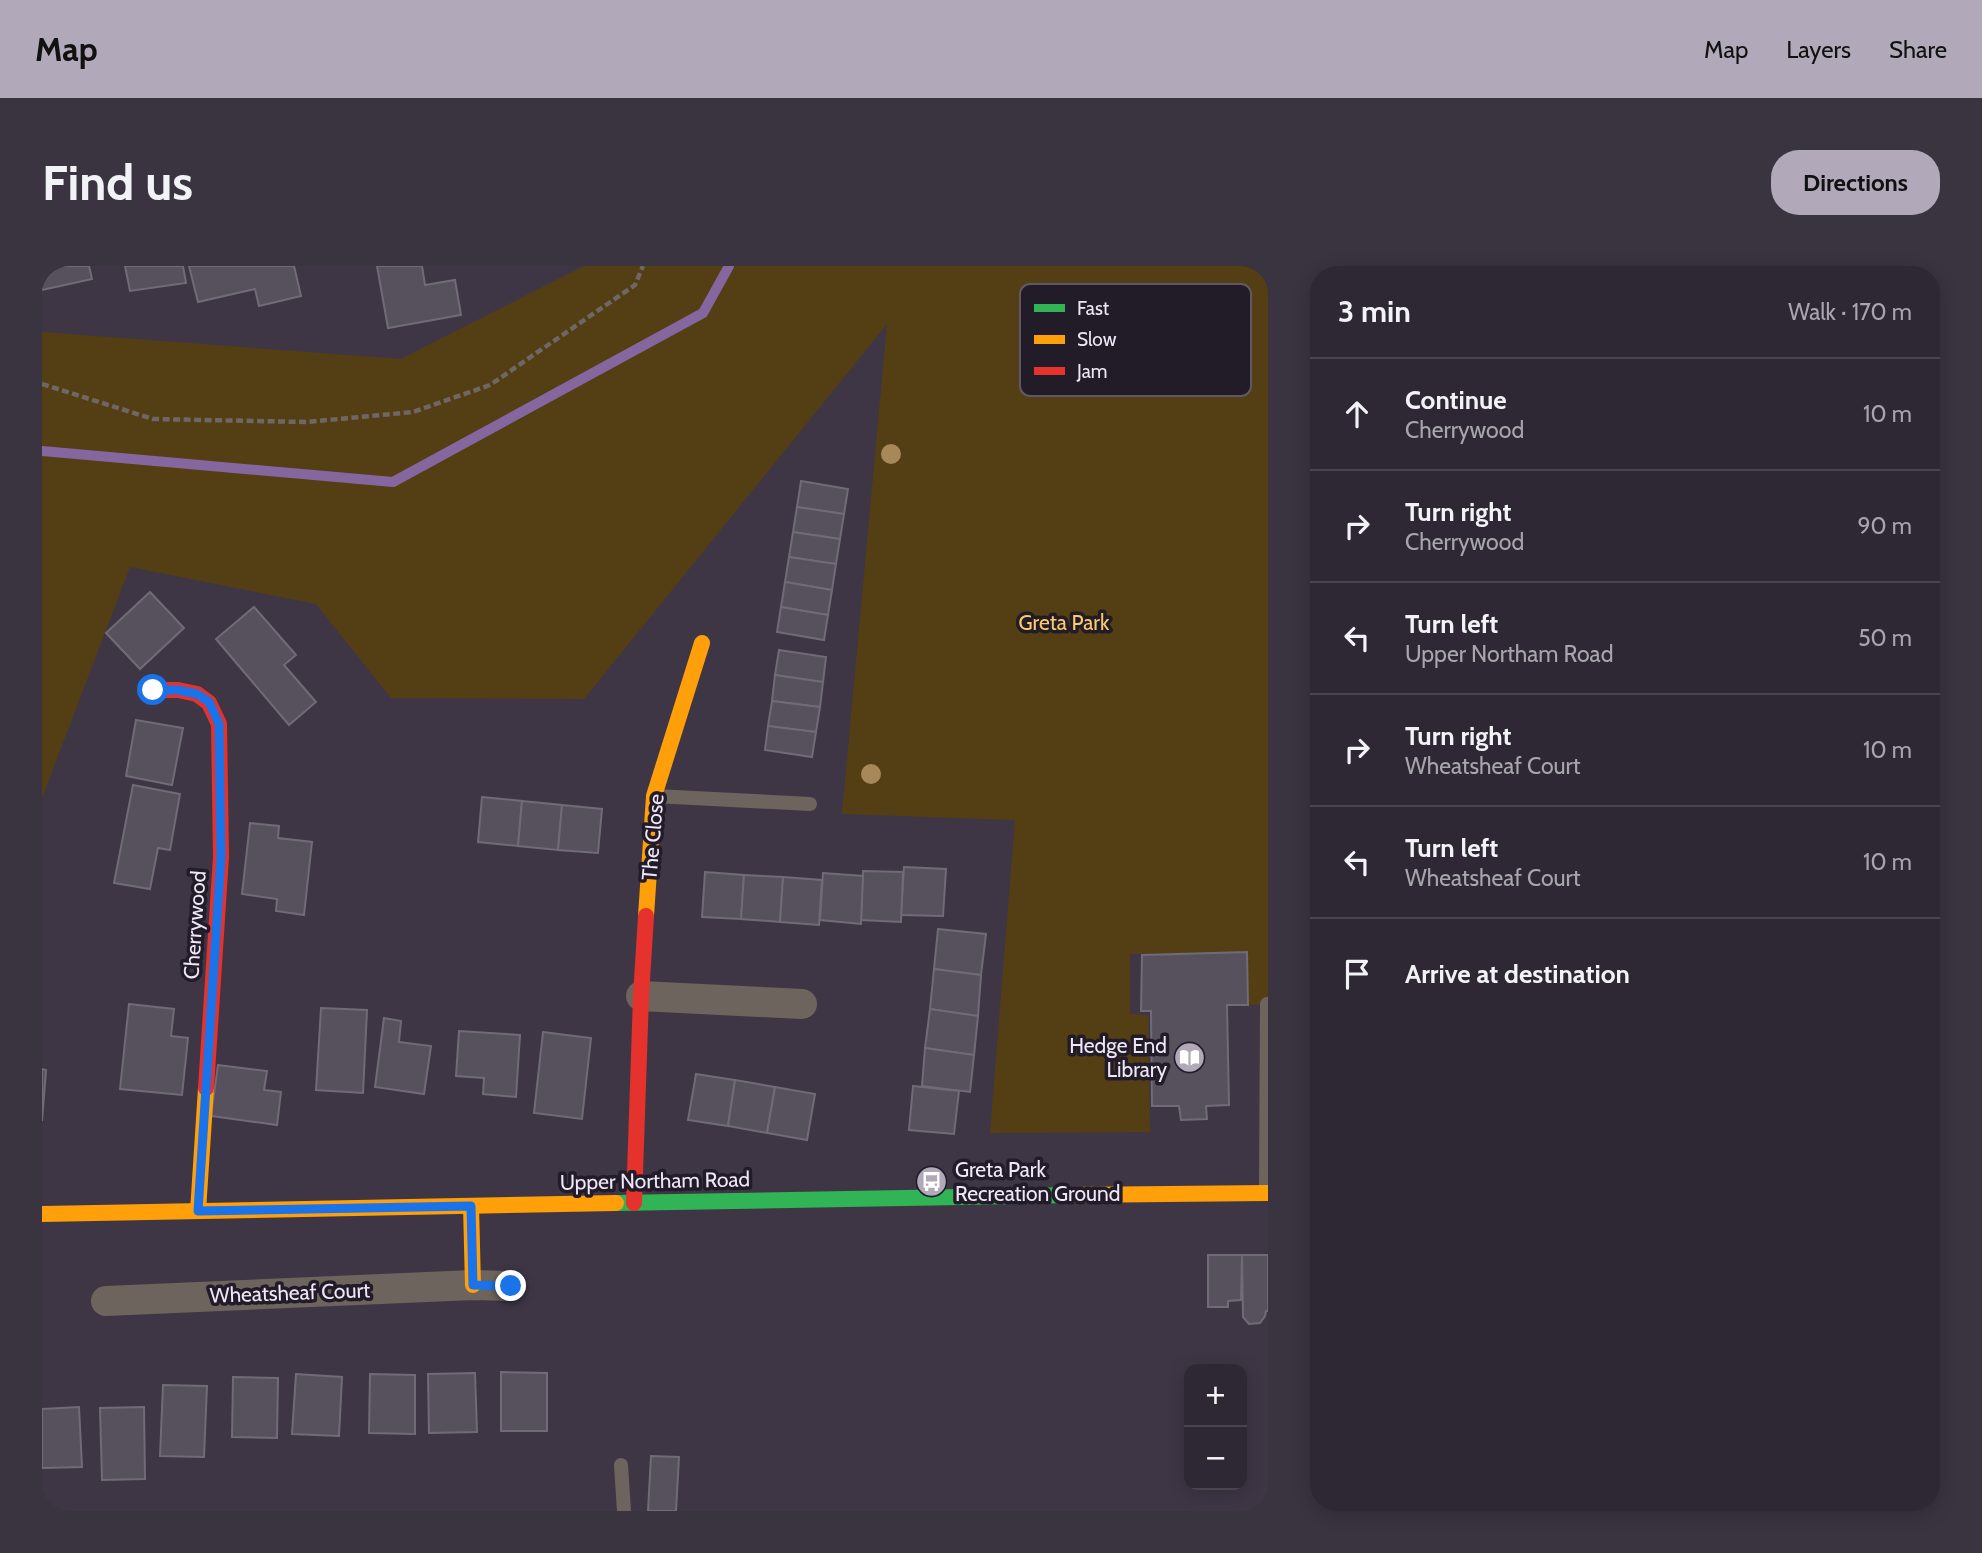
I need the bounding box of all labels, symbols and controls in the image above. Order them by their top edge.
text: Map [35,29,98,69]
text: Map [1704,35,1748,64]
text: Layers [1786,35,1851,64]
text: Share [1889,35,1947,64]
button: Directions [1771,150,1940,215]
text: Find us [42,153,193,212]
legend [1020,284,1251,396]
text: 3 min [1338,293,1411,330]
text: Fast [1077,297,1110,320]
text: Walk · 170 m [1788,298,1912,326]
text: Slow [1077,328,1117,351]
text: Jam [1076,360,1107,383]
text: Continue [1405,384,1507,416]
icon: ahead [1338,395,1376,433]
text: 10 m [1863,400,1912,428]
text: Cherrywood [1405,416,1524,444]
text: Turn right [1405,496,1511,528]
icon: right [1338,507,1376,545]
text: 90 m [1858,512,1912,540]
text: Cherrywood [1405,528,1524,556]
text: Turn left [1405,608,1498,640]
park label: Greta Park [1019,610,1110,635]
icon: left [1338,619,1376,657]
text: 50 m [1858,624,1912,652]
text: Upper Northam Road [1405,640,1613,668]
route start [137,674,168,705]
text: Turn right [1405,720,1511,752]
icon: right [1338,731,1376,769]
text: 10 m [1863,736,1912,764]
text: Wheatsheaf Court [1405,752,1581,780]
street label: The Close [636,792,669,881]
text: Turn left [1405,832,1498,864]
icon: left [1338,843,1376,881]
text: 10 m [1863,848,1912,876]
text: Wheatsheaf Court [1405,864,1581,892]
street label: Cherrywood [178,870,211,980]
icon: arrive [1338,955,1376,993]
text: Arrive at destination [1405,958,1630,990]
place label: Hedge End Library [1069,1033,1167,1082]
library icon: Hedge End Library [1173,1041,1207,1075]
place label: Greta Park Recreation Ground [955,1157,1120,1206]
bus stop icon: Greta Park Recreation Ground [915,1165,949,1199]
street label: Upper Northam Road [560,1166,750,1195]
route end [495,1270,526,1301]
street label: Wheatsheaf Court [209,1277,371,1308]
map controls [1184,1364,1247,1490]
button: + [1184,1364,1247,1427]
button: − [1184,1427,1247,1490]

